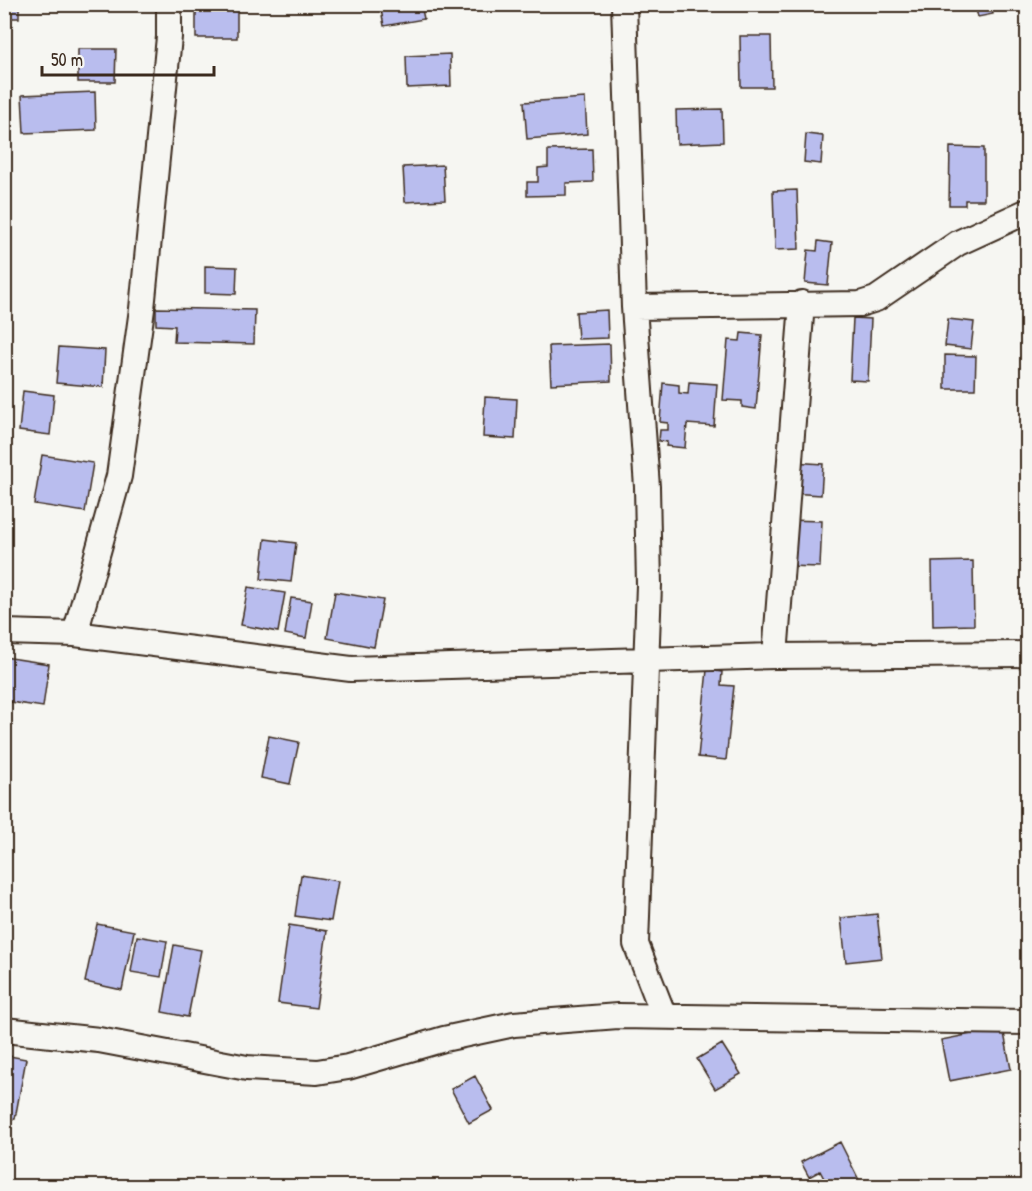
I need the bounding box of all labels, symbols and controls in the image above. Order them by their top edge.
scale bar [42,39,214,77]
text: 50 m [51,47,83,72]

